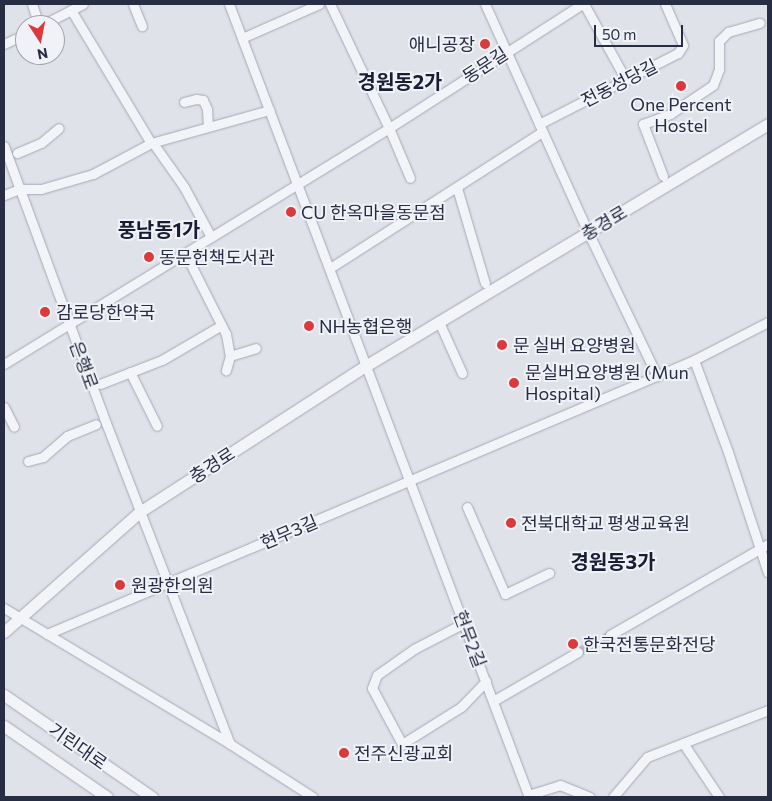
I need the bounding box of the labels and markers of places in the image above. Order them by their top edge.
place label: 애니공장 [409,33,475,55]
marker: 애니공장 [479,38,491,50]
marker: One Percent Hostel [675,80,687,92]
place label: One Percent Hostel [630,94,732,136]
place label: CU 한옥마을동문점 [301,201,446,223]
marker: CU 한옥마을동문점 [285,206,297,218]
place label: 동문헌책도서관 [159,246,275,268]
marker: 동문헌책도서관 [143,251,155,263]
place label: 감로당한약국 [56,301,155,323]
marker: 감로당한약국 [38,305,52,319]
place label: NH농협은행 [319,315,412,337]
marker: NH농협은행 [303,320,315,332]
place label: 문 실버 요양병원 [513,334,636,356]
marker: 문 실버 요양병원 [495,338,509,352]
place label: 문실버요양병원 (Mun Hospital) [525,362,689,404]
marker: 문실버요양병원 (Mun Hospital) [507,376,521,390]
place label: 전북대학교 평생교육원 [521,512,690,534]
marker: 전북대학교 평생교육원 [505,517,517,529]
place label: 원광한의원 [131,574,214,596]
marker: 원광한의원 [113,578,127,592]
place label: 한국전통문화전당 [583,633,715,655]
marker: 한국전통문화전당 [567,638,579,650]
place label: 전주신광교회 [354,742,453,764]
marker: 전주신광교회 [338,747,350,759]

